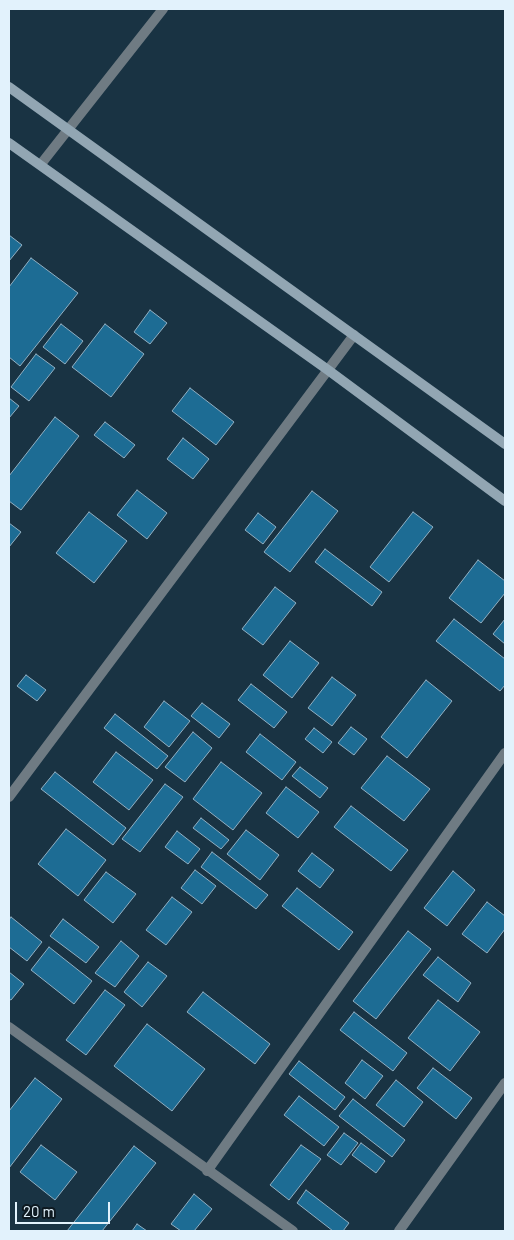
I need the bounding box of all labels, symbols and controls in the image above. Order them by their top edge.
scale bar [18,1192,112,1224]
text: 20 m [23,1202,55,1220]

